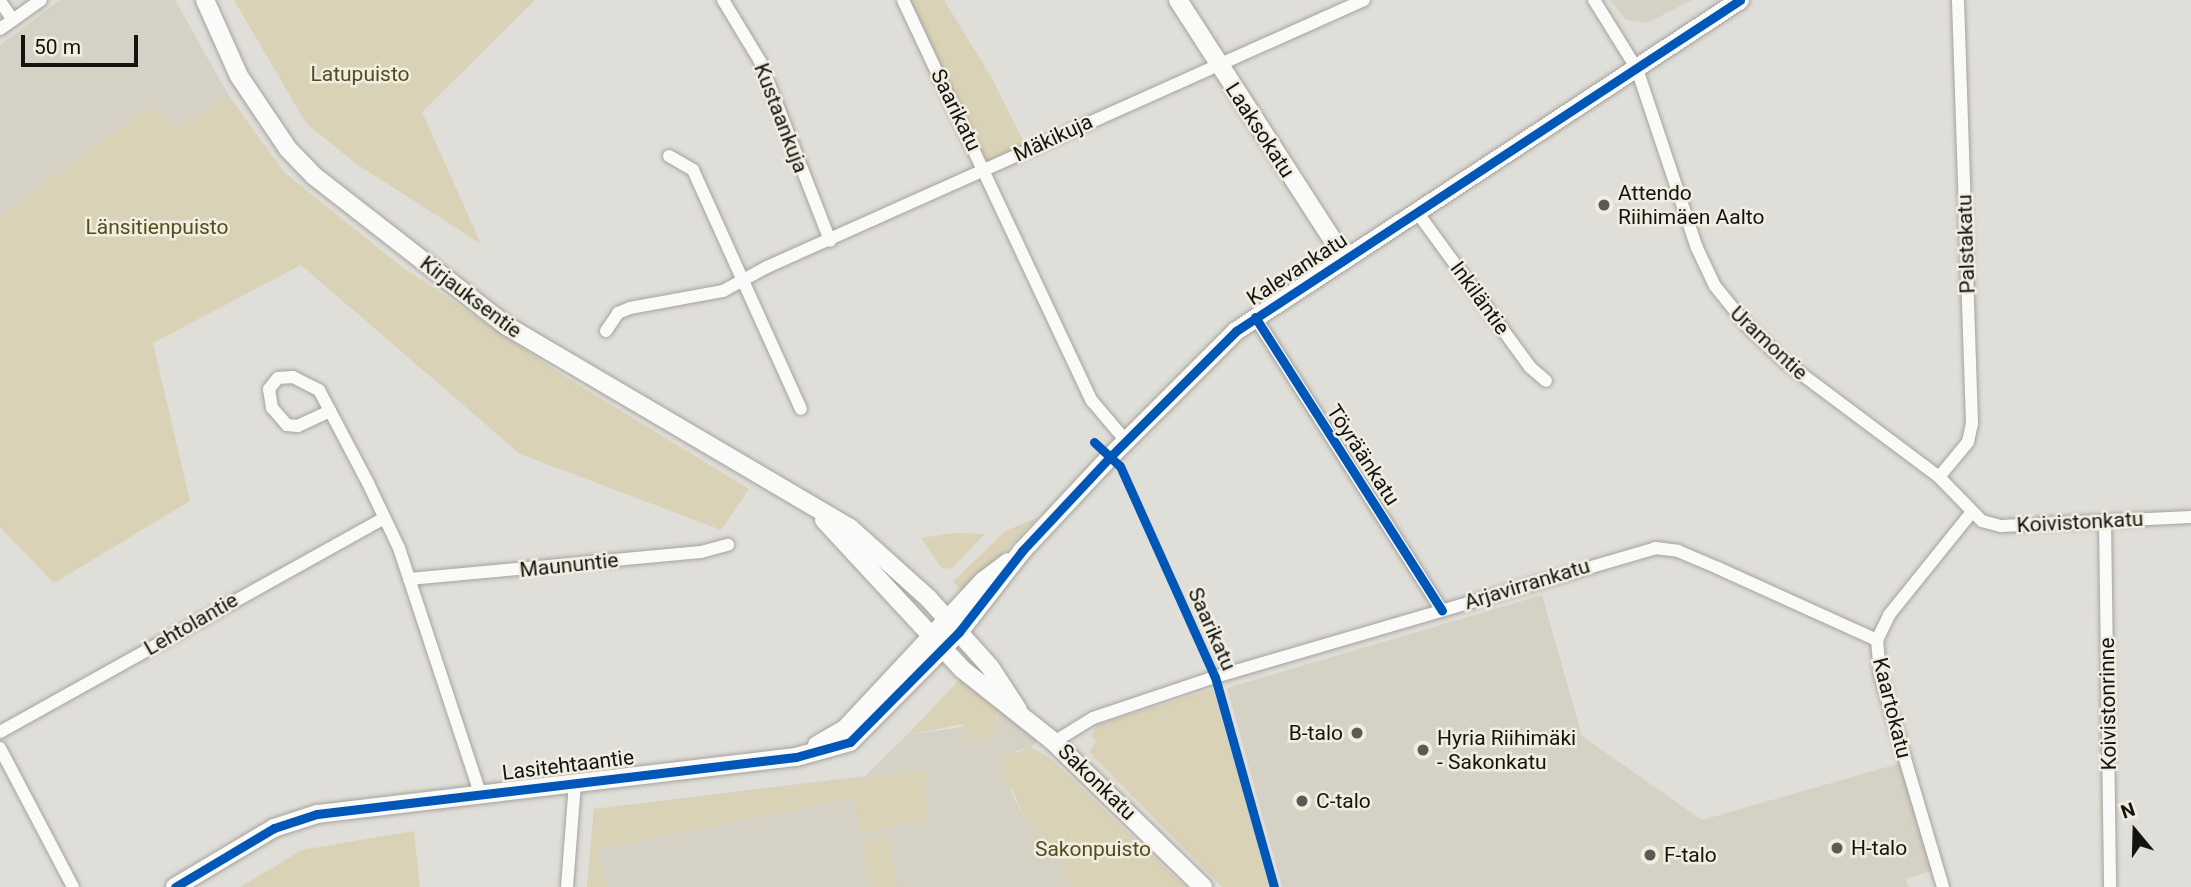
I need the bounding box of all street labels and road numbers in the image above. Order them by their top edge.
street label: Kustaankuja [749,60,813,176]
street label: Saarikatu [925,65,987,155]
street label: Laaksokatu [1220,78,1300,182]
street label: Mäkikuja [1010,109,1096,167]
street label: Palstakatu [1952,194,1980,294]
street label: Kalevankatu [1242,227,1352,311]
street label: Kirjauksentie [415,251,527,343]
street label: Inkiläntie [1445,256,1515,340]
street label: Uramontie [1725,301,1813,385]
street label: Töyräänkatu [1321,400,1405,510]
street label: Koivistonkatu [2016,506,2144,538]
street label: Maununtie [518,547,620,583]
street label: Arjavirrankatu [1461,553,1593,615]
street label: Saarikatu [1183,584,1241,674]
street label: Lehtolantie [140,587,242,661]
street label: Koivistonrinne [2094,637,2122,771]
street label: Kaartokatu [1867,655,1917,761]
street label: Sakonkatu [1053,739,1141,825]
street label: Lasitehtaantie [501,744,635,786]

